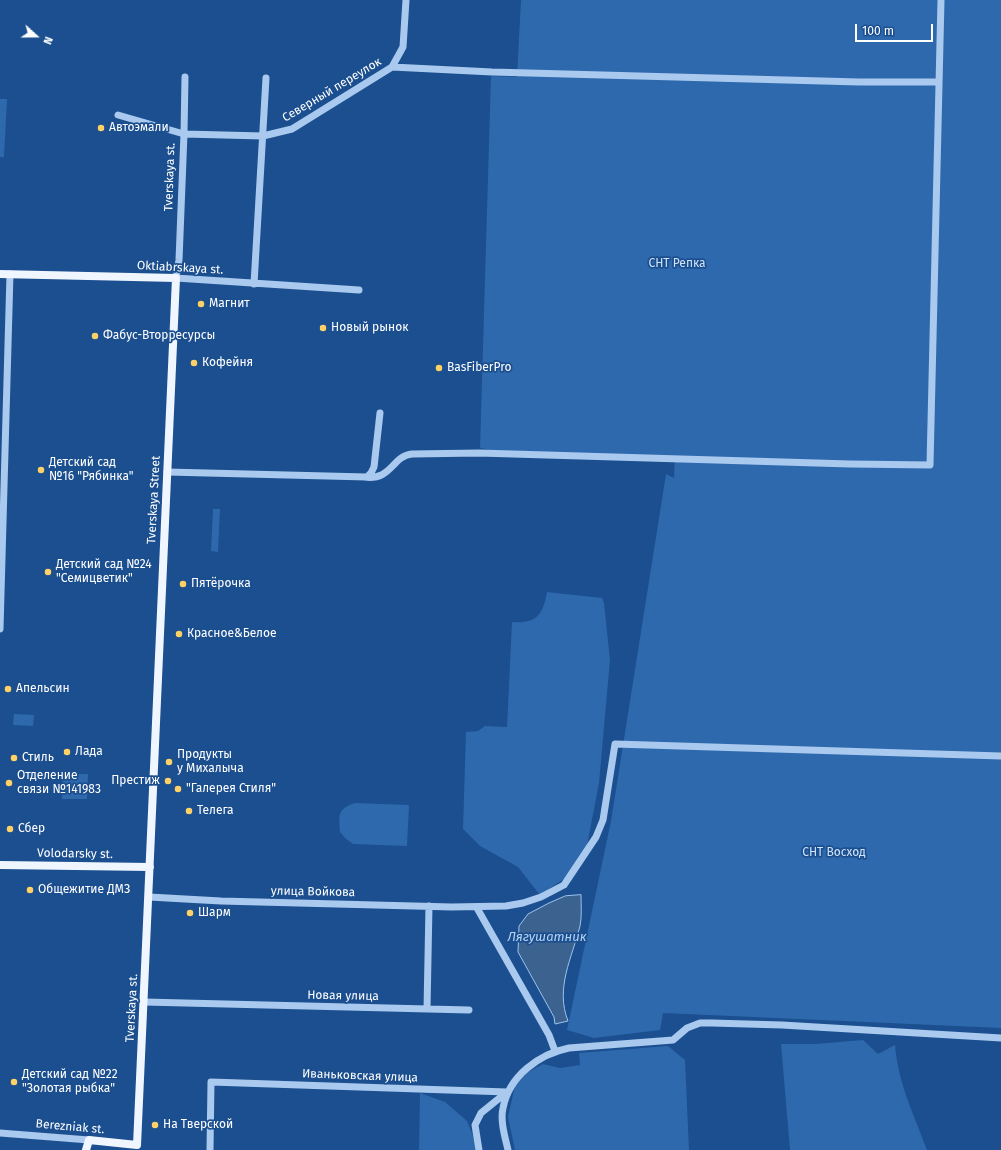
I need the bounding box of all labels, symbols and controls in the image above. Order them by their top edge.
north arrow [16,16,56,56]
scale bar [857,16,935,42]
text: 100 m [862,24,894,38]
text: N [40,35,55,46]
street label: Северный переулок [280,55,384,125]
place label: Автоэмали [109,121,169,135]
marker: Автоэмали [96,123,106,133]
street label: Tverskaya st. [162,142,178,212]
park label: СНТ Репка [648,257,706,271]
street label: Oktiabrskaya st. [136,259,224,277]
place label: Магнит [209,297,250,311]
marker: Магнит [196,299,206,309]
place label: Новый рынок [331,321,408,335]
marker: Новый рынок [318,323,328,333]
place label: Фабус-Вторресурсы [103,329,215,343]
marker: Фабус-Вторресурсы [90,331,100,341]
place label: Кофейня [202,356,253,370]
marker: Кофейня [189,358,199,368]
place label: BasFiberPro [447,361,511,375]
marker: BasFiberPro [434,363,444,373]
street label: Tverskaya Street [144,455,164,545]
place label: Детский сад №16 "Рябинка" [49,456,134,484]
marker: Детский сад №16 "Рябинка" [36,465,46,475]
place label: Детский сад №24 "Семицветик" [56,558,152,586]
marker: Детский сад №24 "Семицветик" [43,567,53,577]
place label: Пятёрочка [191,577,251,591]
marker: Пятёрочка [178,579,188,589]
place label: Красное&Белое [187,627,277,641]
marker: Красное&Белое [174,629,184,639]
place label: Апельсин [16,682,70,696]
marker: Апельсин [3,684,13,694]
place label: Лада [75,745,103,759]
marker: Лада [62,747,72,757]
place label: Продукты у Михалыча [177,748,244,776]
place label: Стиль [22,751,54,765]
marker: Стиль [9,753,19,763]
marker: Продукты у Михалыча [164,757,174,767]
place label: Отделение связи №141983 [17,769,101,797]
place label: Престиж [111,774,160,788]
marker: Престиж [163,776,173,786]
marker: Отделение связи №141983 [4,778,14,788]
place label: "Галерея Стиля" [186,782,276,796]
marker: "Галерея Стиля" [173,784,183,794]
place label: Телега [197,804,234,818]
marker: Телега [184,806,194,816]
place label: Сбер [18,822,45,836]
marker: Сбер [5,824,15,834]
street label: Volodarsky st. [37,846,113,862]
park label: СНТ Восход [802,846,866,860]
place label: Общежитие ДМЗ [38,883,130,897]
street label: улица Войкова [271,884,355,900]
marker: Общежитие ДМЗ [25,885,35,895]
place label: Шарм [198,906,231,920]
marker: Шарм [185,908,195,918]
water label: Лягушатник [507,929,587,945]
street label: Tverskaya st. [123,973,141,1043]
street label: Новая улица [307,988,379,1004]
street label: Иваньковская улица [302,1067,418,1085]
place label: Детский сад №22 "Золотая рыбка" [22,1068,118,1096]
marker: Детский сад №22 "Золотая рыбка" [9,1077,19,1087]
street label: Berezniak st. [35,1117,105,1137]
place label: На Тверской [163,1118,233,1132]
marker: На Тверской [150,1120,160,1130]

